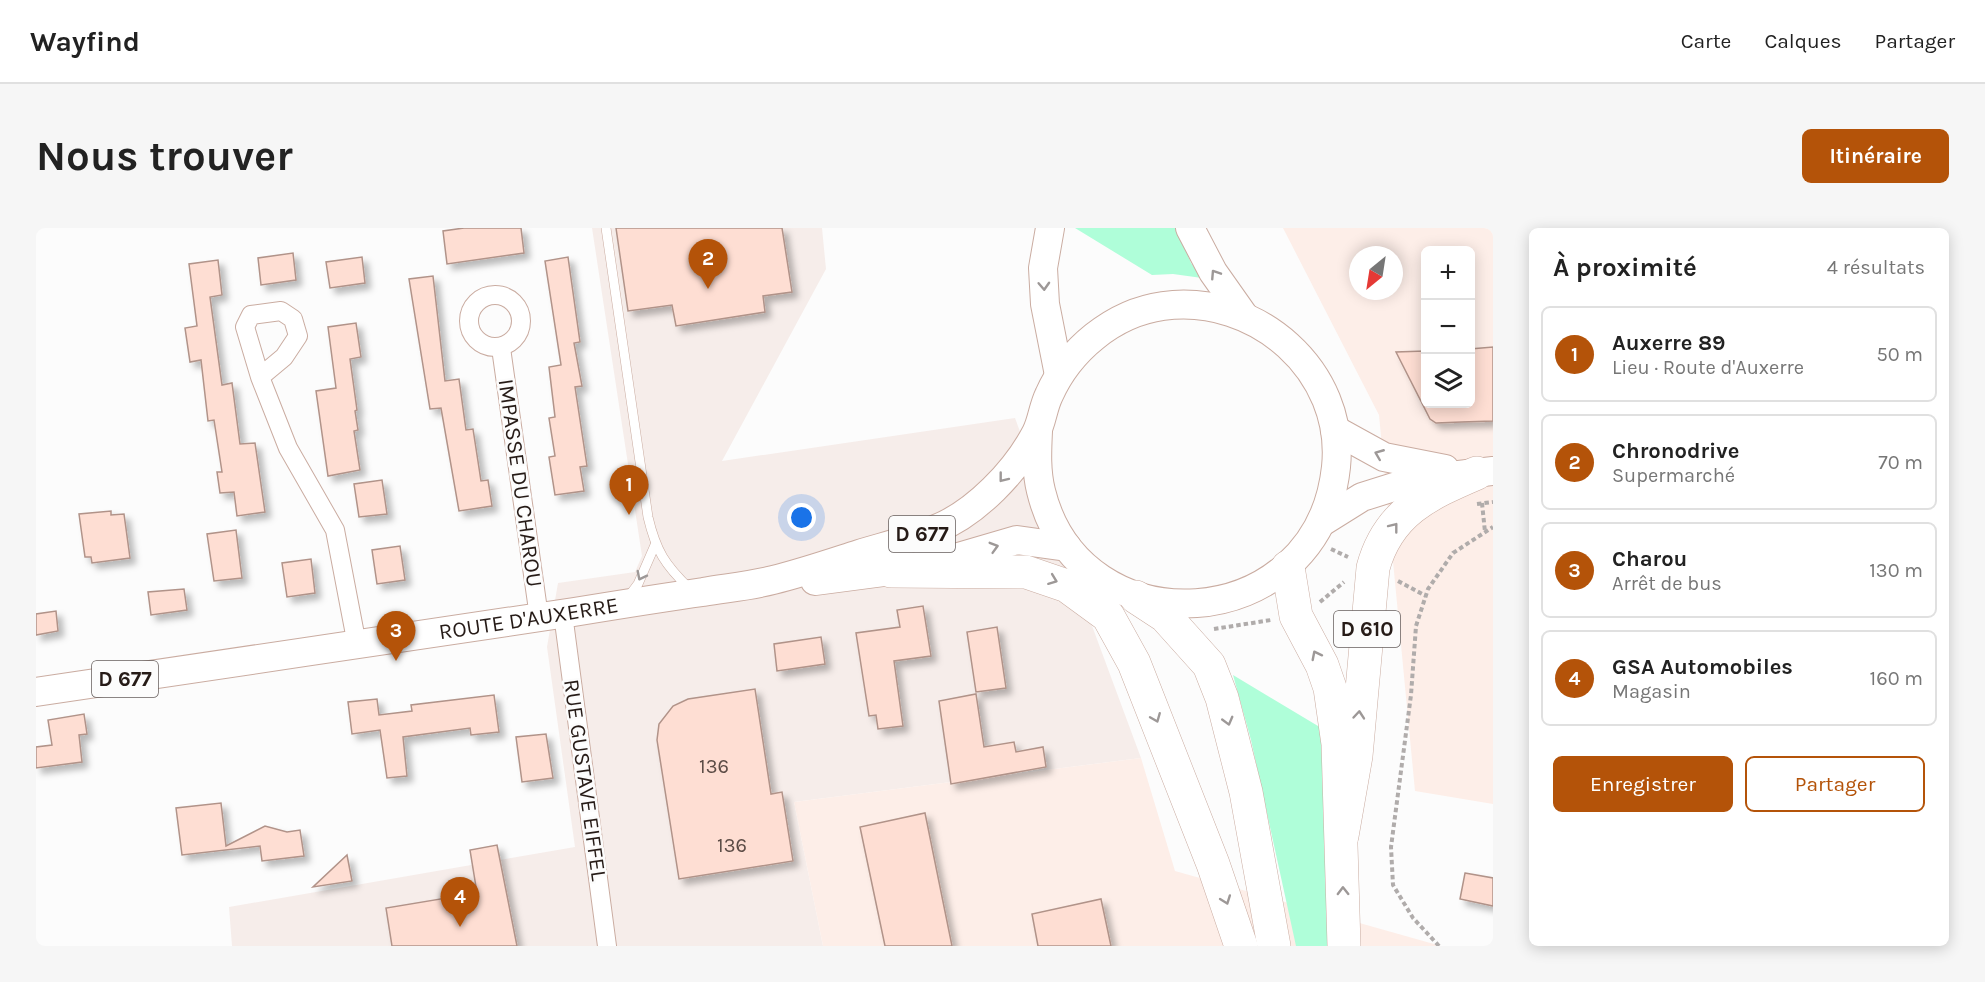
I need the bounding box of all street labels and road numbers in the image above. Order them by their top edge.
street label: IMPASSE DU CHAROU [493,377,547,589]
road number: D 677 [889,516,955,552]
street label: ROUTE D'AUXERRE [437,592,620,645]
road number: D 610 [1334,611,1400,647]
road number: D 677 [92,661,158,697]
street label: RUE GUSTAVE EIFFEL [558,677,612,883]

